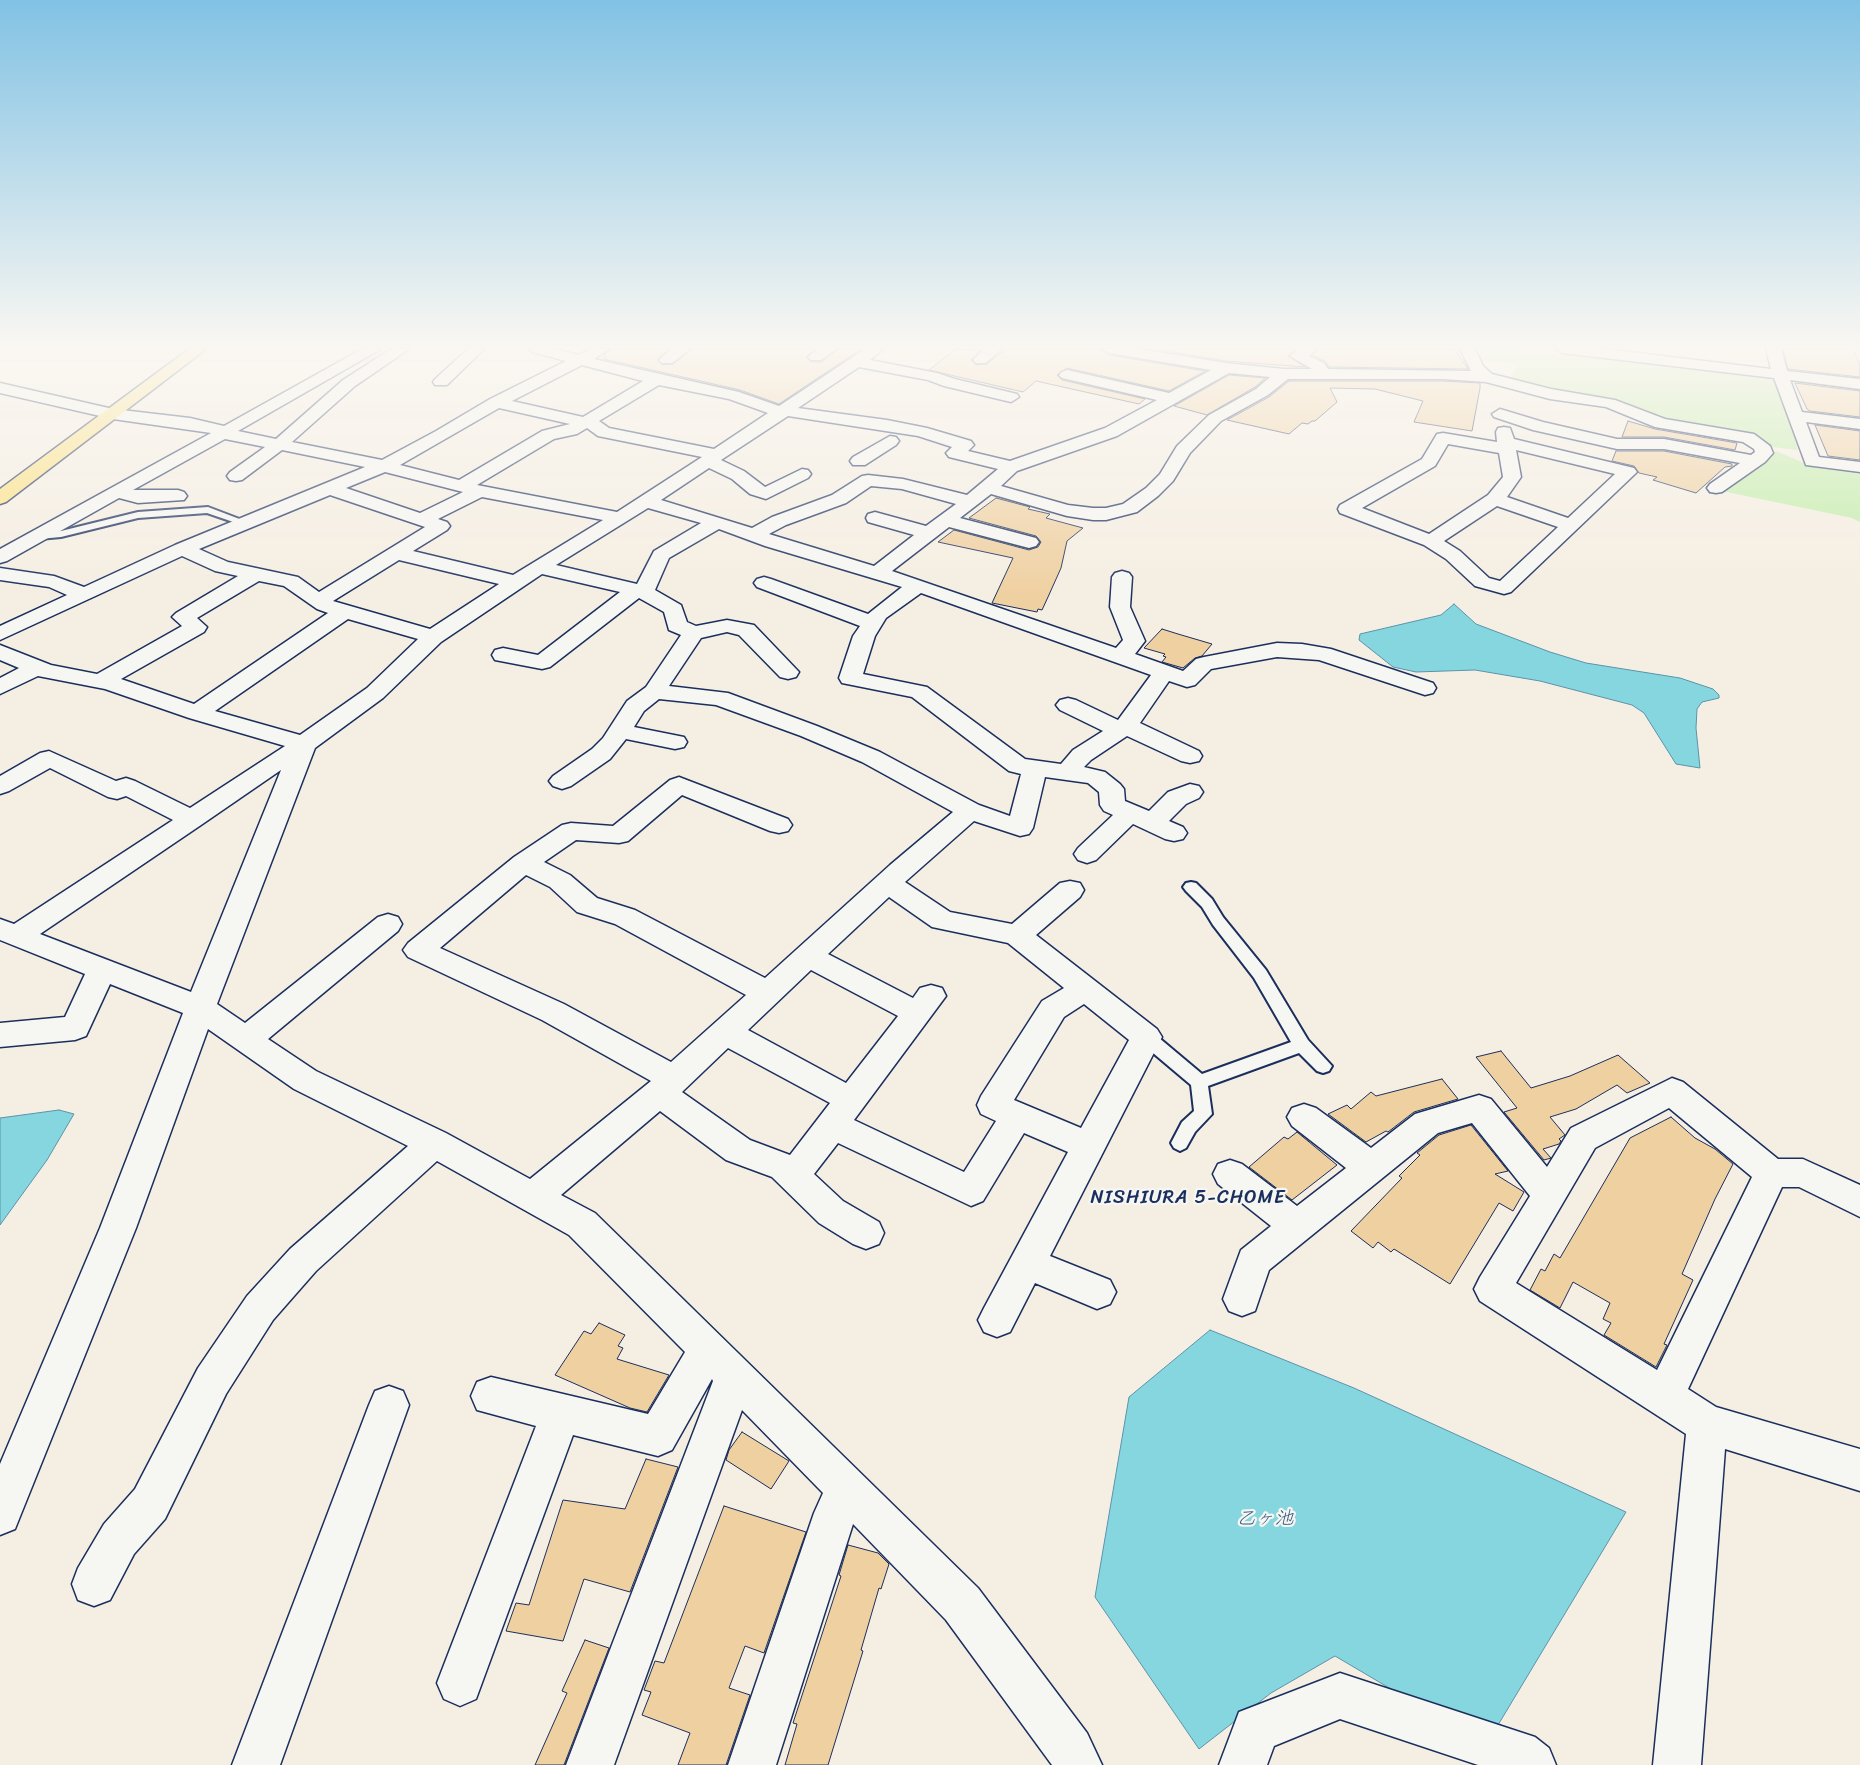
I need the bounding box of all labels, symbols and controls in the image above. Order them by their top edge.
district label: NISHIURA 5-CHOME [1090,1187,1286,1209]
water label: 乙ヶ池 [1237,1508,1293,1530]

